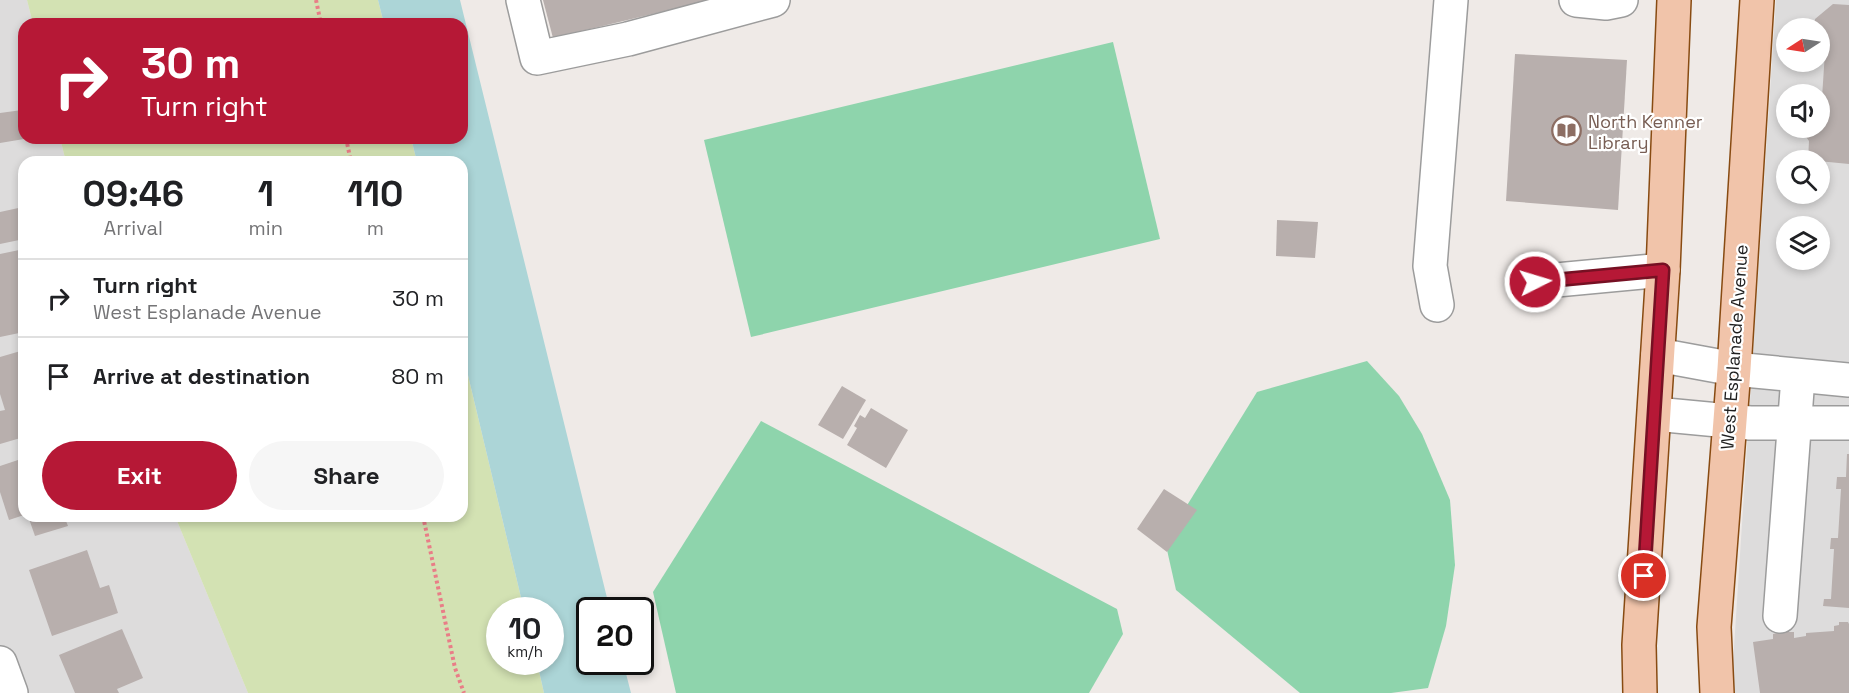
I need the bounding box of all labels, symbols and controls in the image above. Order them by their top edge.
north arrow [1776,18,1830,72]
map controls [1776,18,1830,270]
text: 30 m [141,37,240,90]
icon: right [42,42,120,120]
button: sound [1776,84,1830,138]
text: Turn right [141,89,268,124]
place label: North Kenner Library [1588,110,1703,154]
library icon: North Kenner Library [1551,115,1583,147]
button: search [1776,150,1830,204]
text: 09:46 [83,171,184,217]
text: 1 [258,171,274,217]
text: 110 [348,171,403,217]
text: Arrival [104,215,163,241]
text: min [249,215,283,241]
text: m [367,215,384,241]
button: layers [1776,216,1830,270]
street label: West Esplanade Avenue [1715,244,1753,450]
position arrow [1503,250,1567,314]
text: Turn right [93,271,198,299]
icon: right [42,282,75,315]
text: 30 m [392,284,444,312]
text: West Esplanade Avenue [93,299,322,325]
icon: arrive [42,360,75,393]
text: Arrive at destination [93,362,310,390]
text: 80 m [392,362,444,390]
button: Exit [42,441,237,510]
button: Share [249,441,444,510]
pin [1618,550,1669,601]
icon: arrive [1627,559,1660,592]
speed limit sign: 20 [576,597,654,675]
text: 10 [509,609,542,648]
text: km/h [507,642,543,661]

